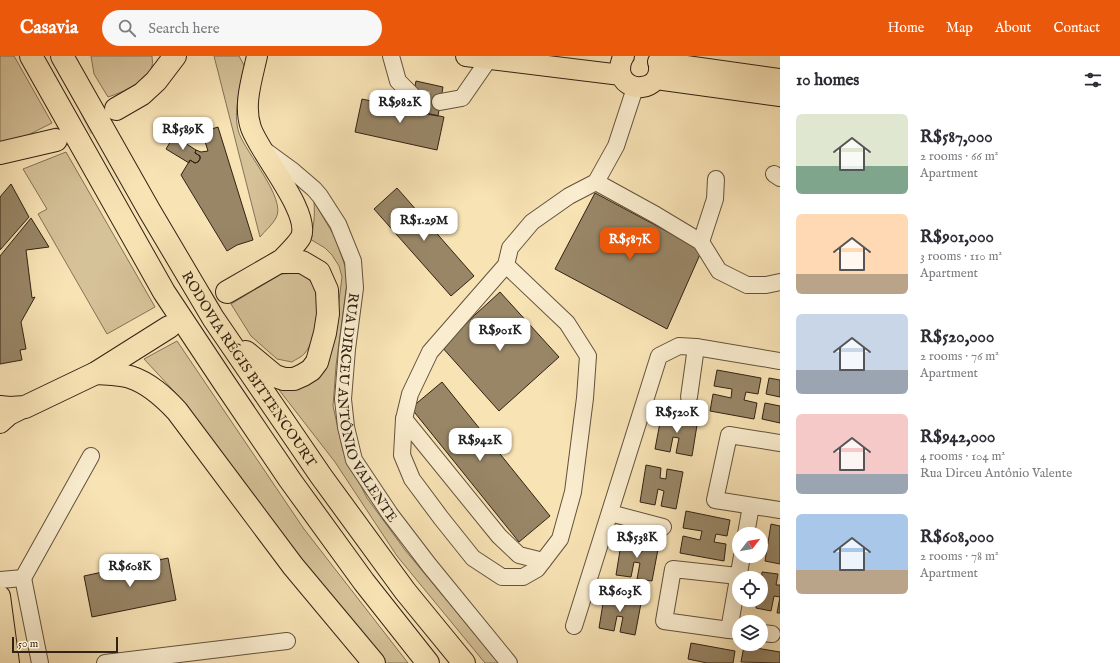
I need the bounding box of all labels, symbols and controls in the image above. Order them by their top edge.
search box [102,10,382,46]
text: Casavia [20,16,78,40]
icon: search [116,17,138,39]
text: Search here [148,19,220,38]
text: Home [888,19,924,37]
text: Map [946,19,973,37]
text: About [995,19,1031,37]
text: Contact [1053,19,1100,37]
icon: filters [1082,69,1104,91]
text: 10 homes [796,70,859,91]
pin: R$982K [367,90,433,124]
text: R$982K [378,94,422,111]
pin: R$589K [150,117,216,151]
text: R$589K [162,121,204,138]
text: R$587,000 [920,127,993,148]
icon: home [828,130,876,178]
text: 2 rooms · 66 m² [920,148,998,165]
text: Apartment [920,165,978,182]
pin: R$1.29M [387,208,461,242]
text: R$1.29M [400,212,448,229]
pin: R$587K [597,227,663,261]
text: R$901,000 [920,227,994,248]
icon: home [828,230,876,278]
text: R$587K [609,231,651,248]
text: 3 rooms · 110 m² [920,248,1002,265]
text: Apartment [920,265,978,282]
street label: RODOVIA RÉGIS BITTENCOURT [177,268,321,472]
street label: RUA DIRCEU ANTÔNIO VALENTE [333,292,401,526]
pin: R$901K [467,318,533,352]
text: R$901K [478,322,522,339]
text: R$520,000 [920,327,994,348]
icon: home [828,330,876,378]
text: 2 rooms · 76 m² [920,348,999,365]
text: Apartment [920,365,978,382]
pin: R$520K [644,400,710,434]
text: R$520K [655,404,699,421]
text: R$942,000 [920,427,995,448]
pin: R$942K [447,428,513,462]
icon: home [828,430,876,478]
text: R$942K [458,432,502,449]
text: 4 rooms · 104 m² [920,448,1005,465]
text: Rua Dirceu Antônio Valente [920,465,1072,482]
pin: R$538K [604,525,670,559]
north arrow [732,527,768,563]
map controls [732,527,768,651]
text: R$608,000 [920,527,994,548]
text: R$538K [616,529,658,546]
icon: home [828,530,876,578]
text: 2 rooms · 78 m² [920,548,999,565]
pin: R$608K [97,554,163,588]
text: R$608K [108,558,152,575]
text: Apartment [920,565,978,582]
button: locate [732,571,768,607]
pin: R$603K [587,579,653,613]
text: R$603K [598,583,642,600]
button: layers [732,615,768,651]
scale bar [12,635,118,654]
text: 50 m [18,637,38,651]

